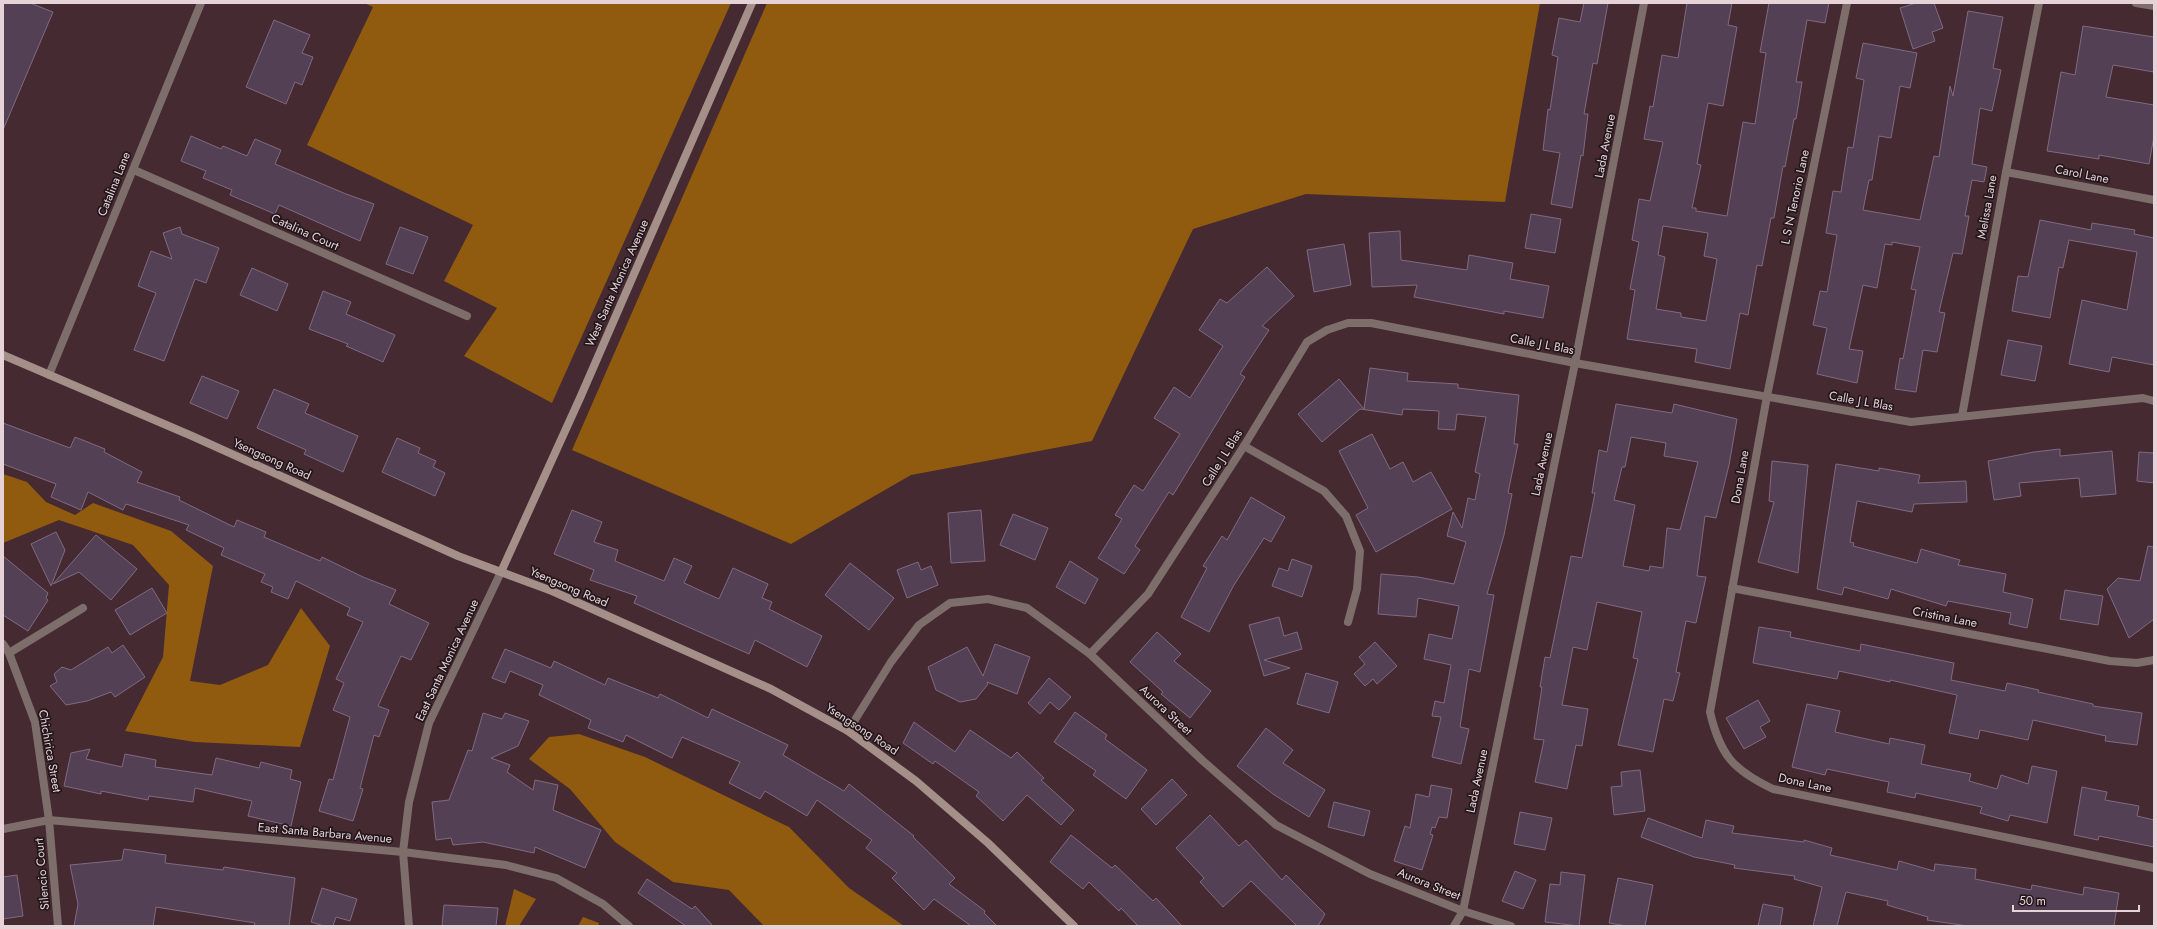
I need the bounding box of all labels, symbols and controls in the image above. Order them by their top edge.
street label: Lada Avenue [1590,112,1620,180]
street label: L S N Tenorio Lane [1776,148,1814,246]
street label: Catalina Lane [93,149,135,219]
street label: Carol Lane [2054,160,2110,188]
street label: Melissa Lane [1973,174,2001,240]
street label: Catalina Court [268,209,342,255]
street label: West Santa Monica Avenue [581,217,653,349]
street label: Calle J L Blas [1508,329,1576,359]
street label: Calle J L Blas [1828,387,1895,416]
street label: Calle J L Blas [1197,426,1247,490]
street label: Lada Avenue [1526,430,1558,498]
street label: Ysengsong Road [230,434,314,484]
street label: Dona Lane [1726,449,1754,505]
street label: Ysengsong Road [527,562,611,612]
street label: East Santa Monica Avenue [411,596,483,724]
street label: Cristina Lane [1911,602,1979,632]
street label: Aurora Street [1136,681,1197,739]
street label: Ysengsong Road [822,699,902,759]
street label: Chichirica Street [34,708,66,794]
street label: Lada Avenue [1461,747,1493,815]
street label: Dona Lane [1777,769,1833,797]
street label: East Santa Barbara Avenue [257,818,393,848]
street label: Silencio Court [30,837,54,911]
street label: Aurora Street [1395,863,1463,905]
scale bar [2013,887,2139,913]
text: 50 m [2019,892,2046,910]

